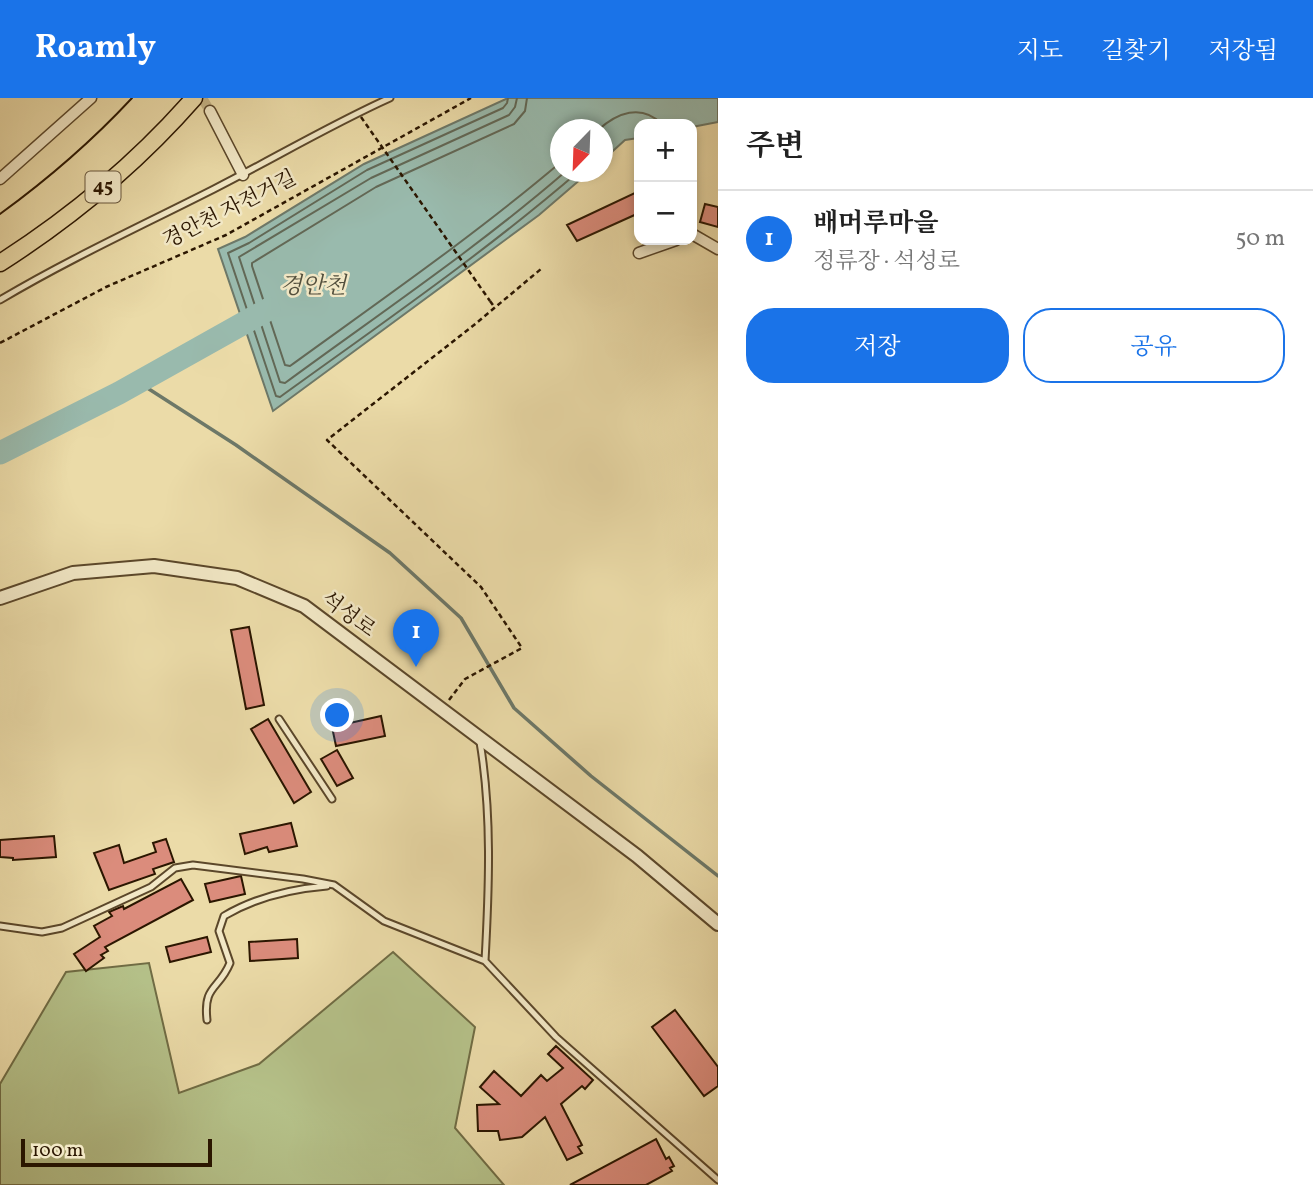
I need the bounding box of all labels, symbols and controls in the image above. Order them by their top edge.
text: Roamly [35,26,156,72]
text: 지도 [1017,35,1063,69]
text: 길찾기 [1101,35,1170,69]
text: 저장됨 [1208,35,1278,69]
north arrow [550,119,613,182]
map controls [634,119,697,245]
button: + [634,119,697,182]
text: 주변 [746,126,804,168]
street label: 경안천 자전거길 [158,164,302,256]
road number: 45 [86,172,120,202]
button: − [634,182,697,245]
text: 배머루마을 [813,206,939,242]
text: 1 [764,223,774,255]
text: 50 m [1236,223,1285,255]
text: 정류장 · 석성로 [813,246,960,278]
water label: 경안천 [280,271,348,303]
button: 저장 [746,308,1009,383]
button: 공유 [1023,308,1285,383]
street label: 석성로 [315,585,381,645]
pin: 1 [393,609,439,667]
your location [320,698,354,732]
scale bar [21,1136,212,1168]
text: 100 m [32,1138,83,1164]

